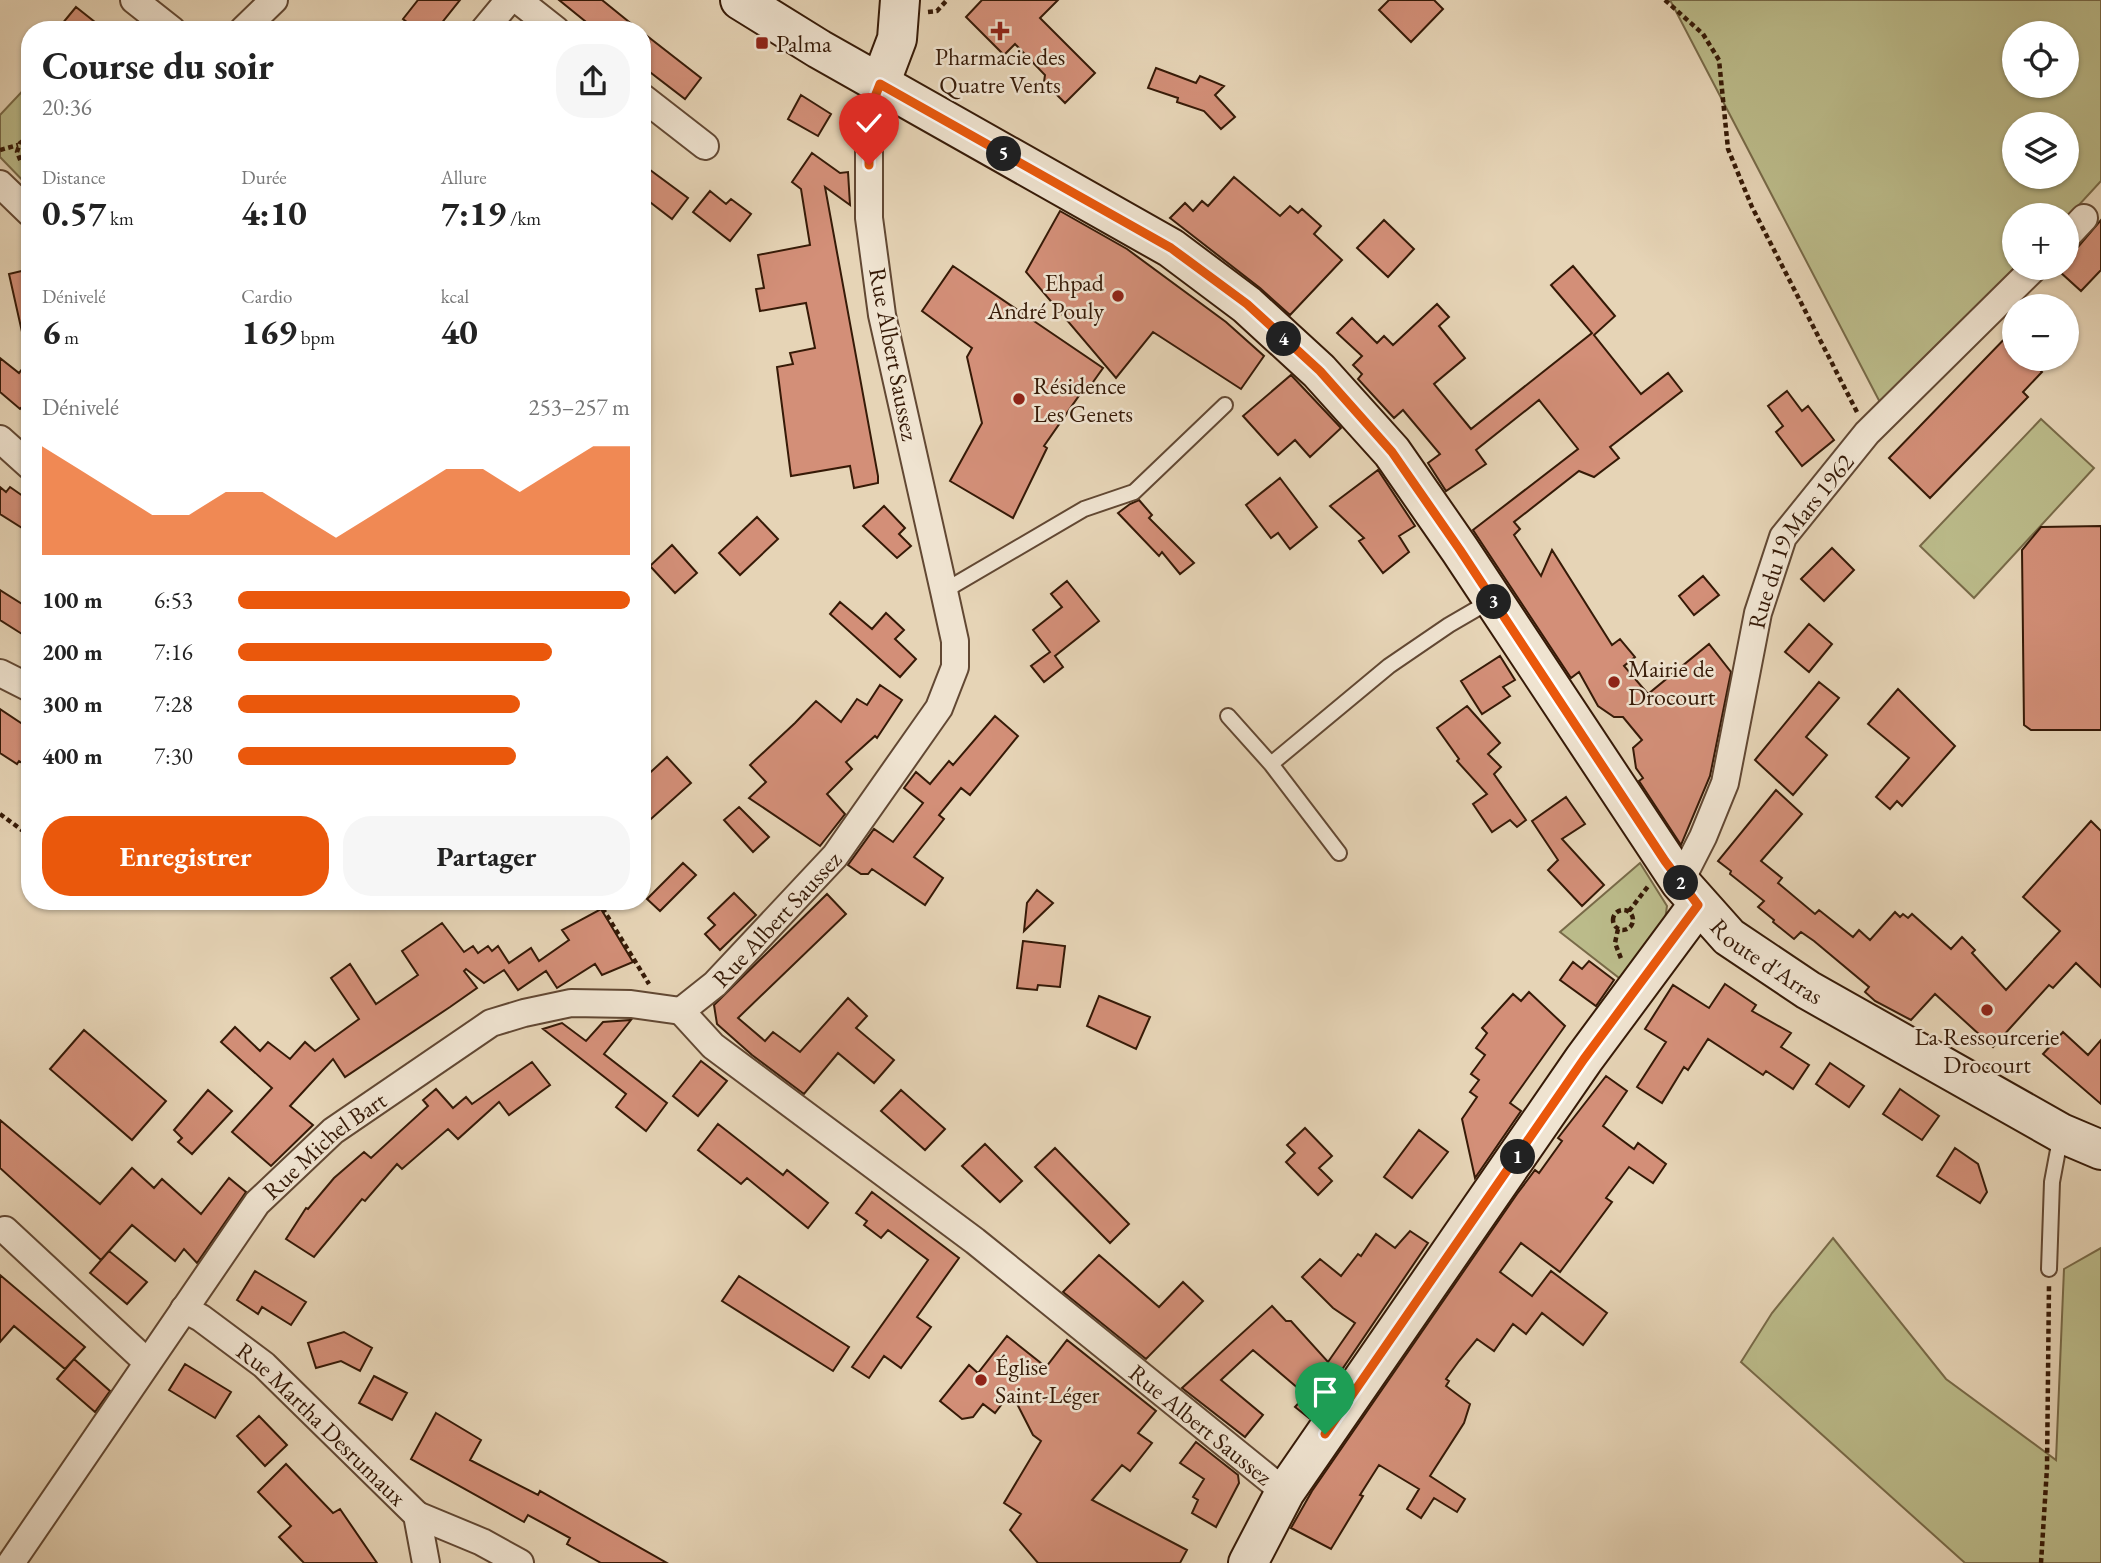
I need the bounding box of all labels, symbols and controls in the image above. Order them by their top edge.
map controls [2002,21,2079,371]
button: locate [2002,21,2079,98]
marker: Pharmacie des Quatre Vents [992,23,1008,39]
place label: Palma [776,28,832,59]
marker: Palma [754,35,770,51]
text: Course du soir [42,41,274,90]
place label: Pharmacie des Quatre Vents [935,41,1065,100]
button: share [556,44,630,118]
text: 20:36 [42,92,92,122]
pin [839,93,899,165]
icon: check [850,104,888,142]
button: layers [2002,112,2079,189]
pin: 5 [986,136,1021,172]
text: 5 [998,141,1009,166]
text: Distance [42,165,105,190]
text: Durée [241,165,287,190]
text: Allure [441,165,487,190]
text: 0.57 [42,190,106,235]
text: 4:10 [241,190,307,235]
text: 7:19 [441,190,506,235]
button: + [2002,203,2079,280]
text: km [106,206,134,231]
text: /km [506,206,541,231]
street label: Rue Albert Saussez [862,265,926,443]
place label: Ehpad André Pouly [987,267,1105,326]
text: Dénivelé [42,284,106,309]
text: Cardio [241,284,292,309]
text: kcal [441,284,469,309]
marker: Ehpad André Pouly [1110,288,1126,304]
button: − [2002,294,2079,371]
text: 6 [42,309,61,354]
text: 169 [241,309,297,354]
text: 40 [441,309,478,354]
pin: 4 [1266,322,1302,356]
text: m [61,325,79,350]
text: bpm [297,325,335,350]
text: 4 [1278,326,1289,351]
place label: Résidence Les Genets [1033,370,1133,429]
marker: Résidence Les Genets [1011,391,1027,407]
text: Dénivelé [42,392,119,422]
text: 253–257 m [529,392,630,422]
street label: Rue du 19 Mars 1962 [1740,446,1860,631]
pin: 3 [1476,584,1512,620]
text: 100 m [42,585,103,615]
text: 6:53 [154,585,193,615]
text: 3 [1488,589,1499,614]
text: 200 m [42,637,103,667]
text: 7:16 [154,637,193,667]
place label: Mairie de Drocourt [1628,653,1716,712]
marker: Mairie de Drocourt [1606,674,1622,690]
text: 300 m [42,689,103,719]
text: 7:28 [154,689,193,719]
text: 400 m [42,741,103,771]
text: 7:30 [154,741,193,771]
button: Enregistrer [42,816,329,896]
button: Partager [343,816,630,896]
street label: Rue Albert Saussez [705,844,848,993]
pin: 2 [1664,866,1698,900]
text: 2 [1675,870,1686,895]
street label: Route d'Arras [1704,911,1829,1011]
marker: La Ressourcerie Drocourt [1979,1002,1995,1018]
place label: La Ressourcerie Drocourt [1915,1021,2059,1080]
street label: Rue Michel Bart [255,1084,392,1206]
pin: 1 [1500,1140,1536,1174]
text: 1 [1512,1144,1523,1169]
street label: Rue Martha Desrumaux [231,1335,414,1513]
place label: Église Saint-Léger [995,1351,1100,1410]
street label: Rue Albert Saussez [1123,1357,1279,1491]
pin [1295,1362,1355,1434]
marker: Église Saint-Léger [973,1372,989,1388]
icon: arrive [1306,1373,1344,1411]

